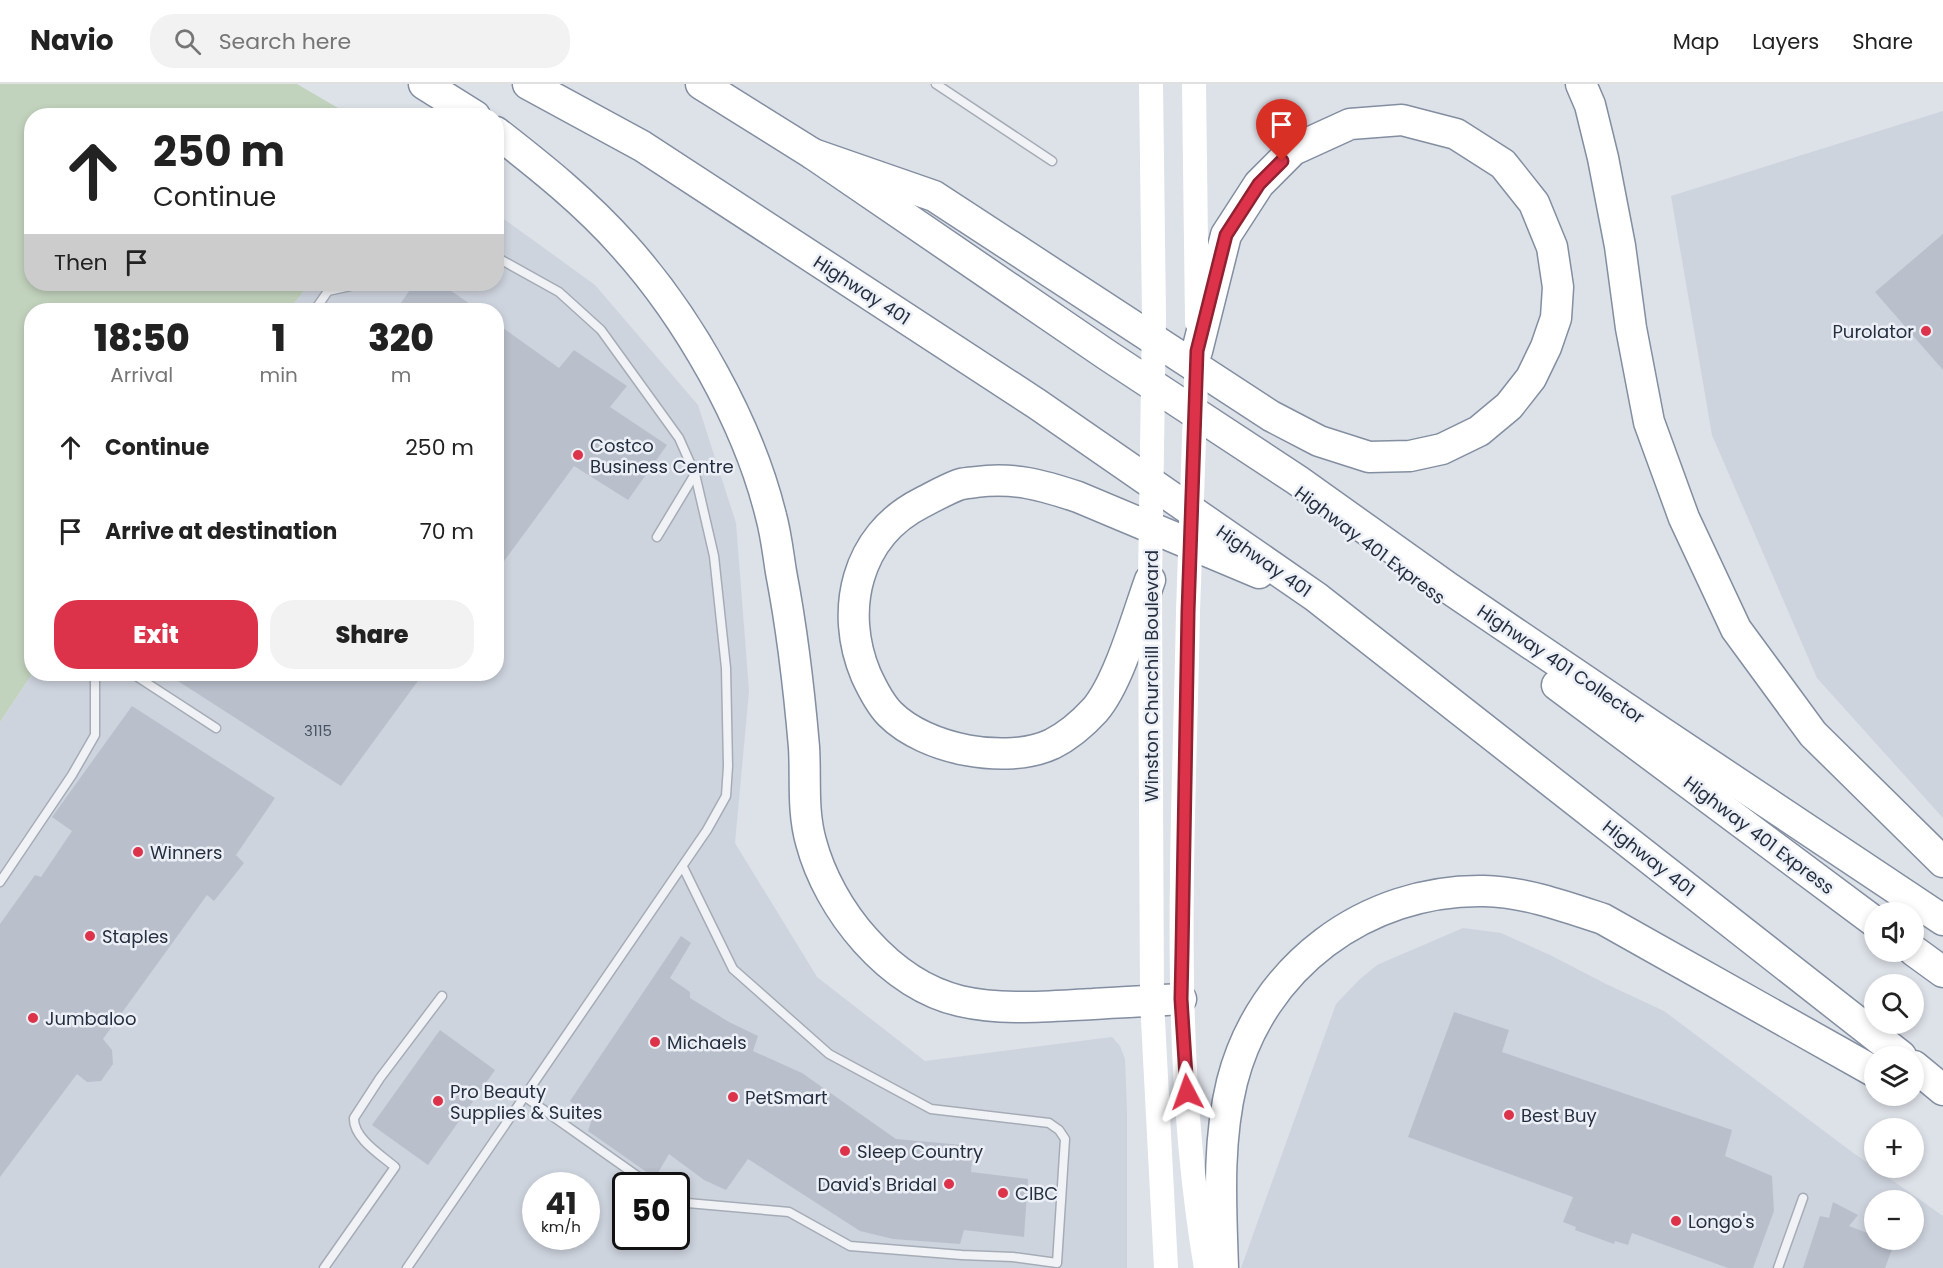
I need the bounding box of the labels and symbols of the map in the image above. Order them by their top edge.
pin [1256,99,1307,161]
street label: Highway 401 [809,249,915,331]
place label: Purolator [1832,319,1914,344]
marker: Purolator [1919,324,1933,338]
place label: Costco Business Centre [590,433,734,479]
marker: Costco Business Centre [571,448,585,462]
street label: Highway 401 Express [1290,480,1450,610]
street label: Highway 401 [1211,519,1317,603]
street label: Winston Churchill Boulevard [1139,550,1164,802]
street label: Highway 401 Collector [1472,599,1650,730]
house number: 3115 [304,720,332,741]
street label: Highway 401 Express [1679,770,1839,900]
street label: Highway 401 [1598,814,1700,902]
place label: Winners [150,840,222,865]
marker: Winners [131,845,145,859]
place label: Staples [102,924,168,949]
marker: Staples [83,929,97,943]
place label: Jumbaloo [45,1006,136,1031]
marker: Jumbaloo [26,1011,40,1025]
place label: Michaels [667,1030,747,1055]
marker: Michaels [648,1035,662,1049]
position arrow [1155,1060,1219,1124]
place label: Pro Beauty Supplies & Suites [450,1079,602,1125]
place label: PetSmart [745,1085,828,1110]
marker: PetSmart [726,1090,740,1104]
marker: Pro Beauty Supplies & Suites [431,1094,445,1108]
place label: Best Buy [1521,1103,1597,1128]
marker: Best Buy [1502,1108,1516,1122]
place label: Sleep Country [857,1139,983,1164]
marker: Sleep Country [838,1144,852,1158]
speed limit sign: 50 [612,1172,690,1250]
place label: David's Bridal [817,1172,937,1197]
marker: David's Bridal [942,1177,956,1191]
place label: CIBC [1015,1181,1058,1206]
marker: CIBC [996,1186,1010,1200]
place label: Longo's [1688,1209,1755,1234]
marker: Longo's [1669,1214,1683,1228]

